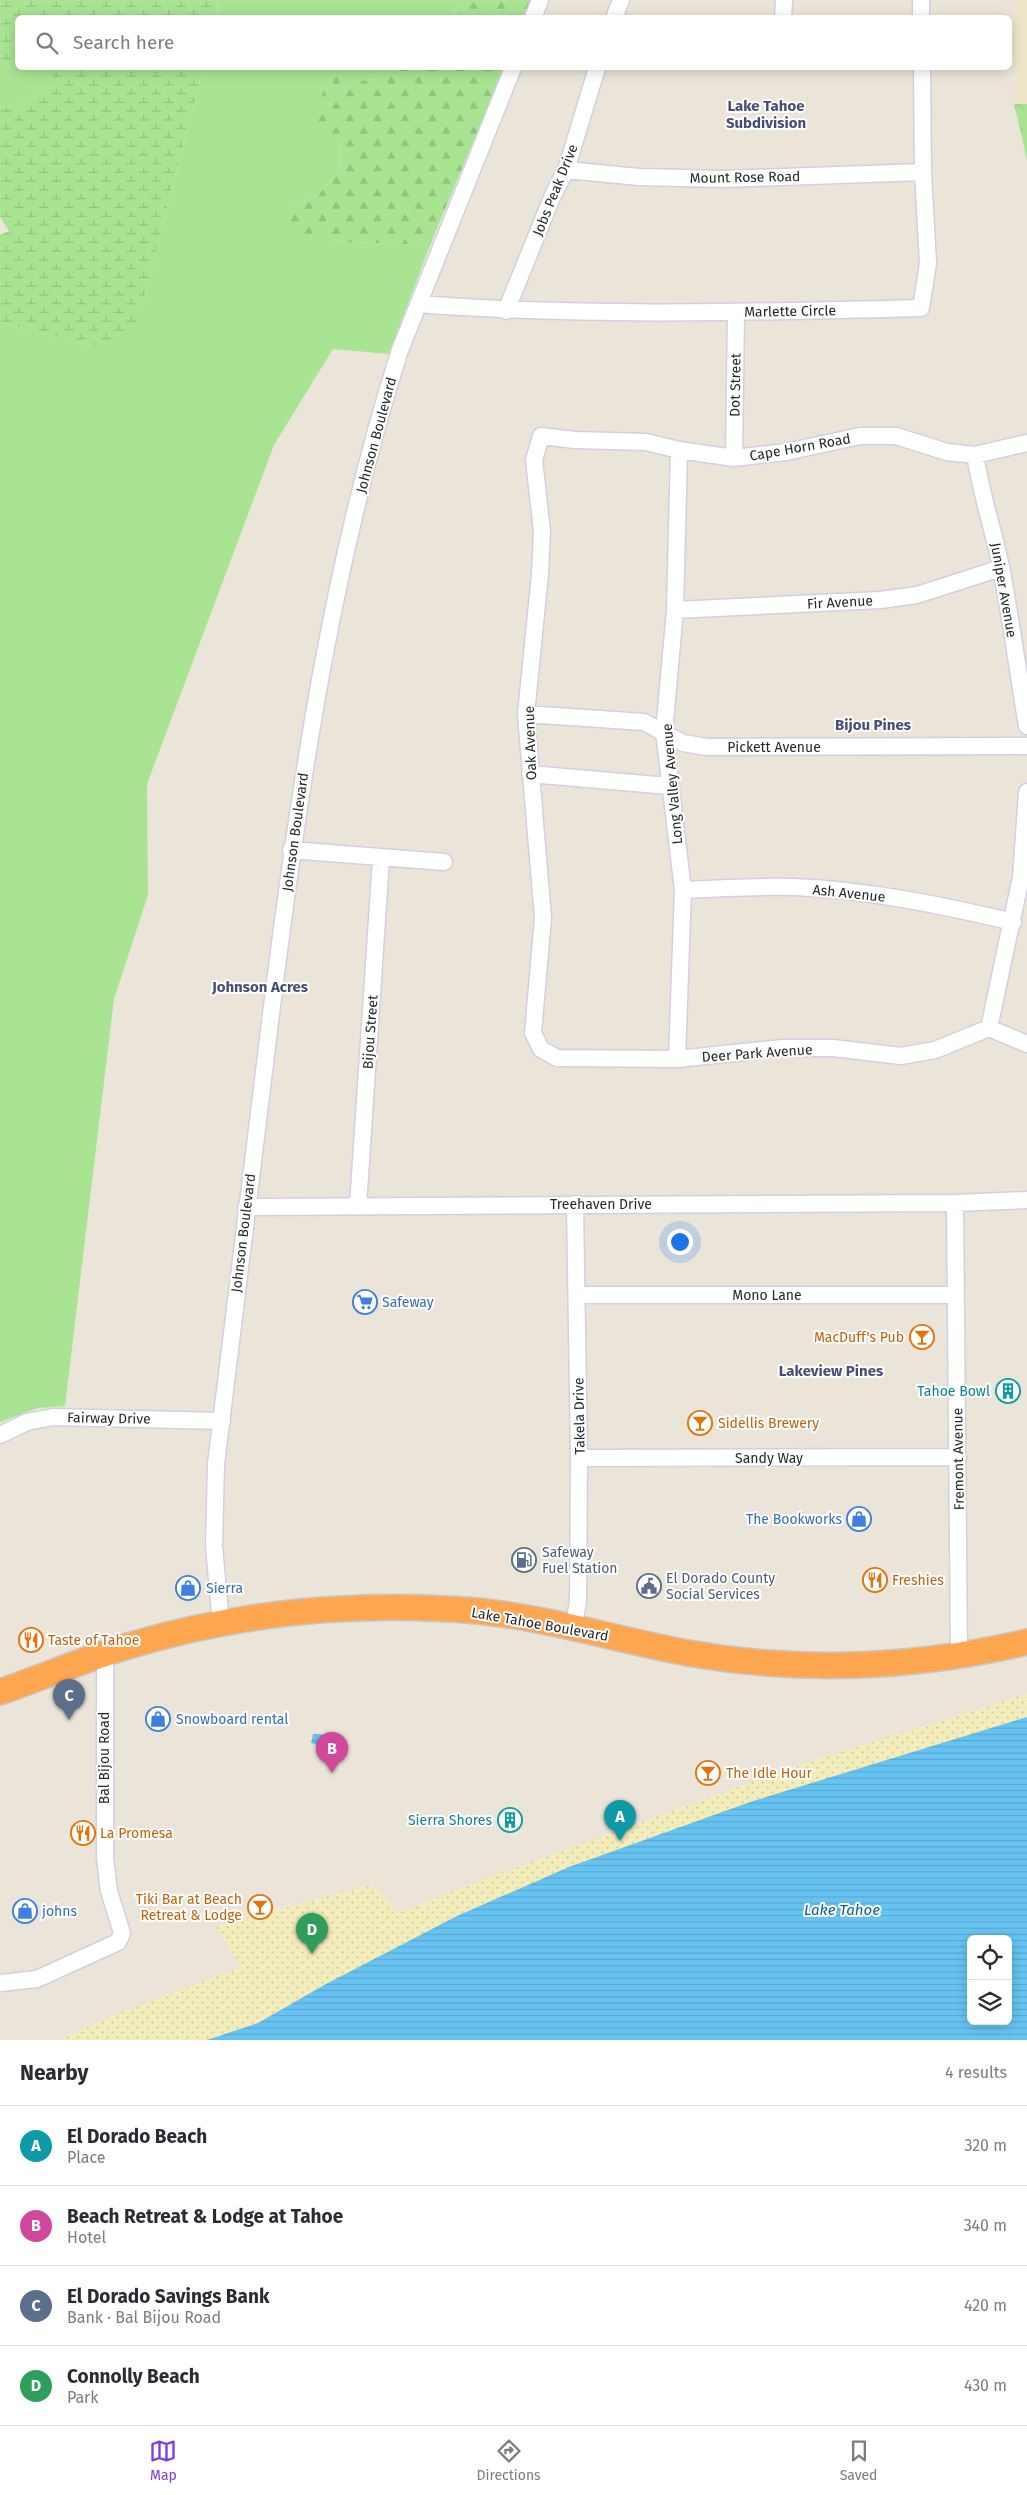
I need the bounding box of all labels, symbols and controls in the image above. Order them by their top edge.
search box [15,15,1012,70]
icon: search [33,29,61,57]
text: Search here [73,31,174,54]
district label: Lake Tahoe Subdivision [726,97,806,132]
street label: Jobs Peak Drive [529,142,582,239]
street label: Mount Rose Road [689,168,801,187]
street label: Marlette Circle [744,302,836,321]
street label: Dot Street [726,352,745,417]
street label: Johnson Boulevard [353,375,400,495]
street label: Cape Horn Road [748,430,852,465]
street label: Juniper Avenue [987,541,1020,639]
street label: Fir Avenue [807,592,873,613]
street label: Oak Avenue [521,705,540,781]
district label: Bijou Pines [835,716,911,734]
street label: Long Valley Avenue [659,723,686,845]
street label: Pickett Avenue [727,739,821,756]
street label: Johnson Boulevard [279,772,312,892]
street label: Ash Avenue [812,881,886,906]
district label: Johnson Acres [211,978,308,996]
street label: Bijou Street [359,993,382,1070]
street label: Deer Park Avenue [701,1041,813,1066]
street label: Johnson Boulevard [228,1173,259,1293]
street label: Treehaven Drive [550,1196,652,1213]
your location [667,1229,693,1255]
street label: Mono Lane [732,1287,802,1304]
supermarket icon: Safeway [352,1289,378,1315]
place label: Safeway [382,1294,434,1311]
bar icon: MacDuff's Pub [909,1324,935,1350]
place label: MacDuff's Pub [814,1329,904,1346]
district label: Lakeview Pines [779,1362,883,1380]
street label: Takela Drive [570,1377,589,1455]
building icon: Tahoe Bowl [995,1378,1021,1404]
place label: Tahoe Bowl [917,1383,990,1400]
street label: Fremont Avenue [949,1408,968,1510]
street label: Fairway Drive [67,1409,151,1428]
bar icon: Sidellis Brewery [687,1410,713,1436]
place label: Sidellis Brewery [718,1415,819,1432]
street label: Sandy Way [735,1450,803,1467]
shop icon: The Bookworks [846,1506,872,1532]
place label: The Bookworks [746,1511,842,1528]
place label: Safeway Fuel Station [542,1544,618,1577]
fuel station icon: Safeway Fuel Station [511,1547,537,1573]
restaurant icon: Freshies [862,1567,888,1593]
place label: El Dorado County Social Services [666,1570,775,1603]
place label: Freshies [892,1572,944,1589]
public building icon: El Dorado County Social Services [636,1573,662,1599]
shop icon: Sierra [175,1575,201,1601]
place label: Sierra [206,1580,243,1597]
street label: Lake Tahoe Boulevard [470,1604,610,1645]
restaurant icon: Taste of Tahoe [18,1627,44,1653]
place label: Taste of Tahoe [48,1632,139,1649]
pin: C [53,1679,85,1720]
shop icon: Snowboard rental [145,1706,171,1732]
place label: Snowboard rental [176,1711,288,1728]
street label: Bal Bijou Road [96,1712,113,1804]
pin: B [316,1732,348,1773]
bar icon: The Idle Hour [695,1760,721,1786]
place label: The Idle Hour [726,1765,812,1782]
pin: A [604,1800,636,1841]
building icon: Sierra Shores [497,1807,523,1833]
place label: Sierra Shores [408,1812,492,1829]
restaurant icon: La Promesa [70,1820,96,1846]
place label: La Promesa [100,1825,173,1842]
place label: Tiki Bar at Beach Retreat & Lodge [136,1891,242,1924]
bar icon: Tiki Bar at Beach Retreat & Lodge [247,1894,273,1920]
shop icon: johns [12,1898,38,1924]
water label: Lake Tahoe [804,1901,880,1919]
place label: johns [41,1903,78,1920]
pin: D [296,1913,328,1954]
map controls [967,1935,1012,2025]
button: locate [967,1935,1012,1980]
button: layers [967,1980,1012,2025]
text: Nearby [20,2060,88,2086]
text: 4 results [945,2063,1007,2082]
text: El Dorado Beach [67,2125,207,2148]
text: A [31,2136,41,2155]
text: 320 m [964,2136,1007,2155]
text: Place [67,2148,106,2167]
text: Beach Retreat & Lodge at Tahoe [67,2205,343,2228]
text: B [31,2216,41,2235]
text: 340 m [964,2216,1007,2235]
text: Hotel [67,2228,106,2247]
text: El Dorado Savings Bank [67,2285,269,2308]
text: C [31,2296,41,2315]
text: 420 m [964,2296,1007,2315]
text: Bank · Bal Bijou Road [67,2308,221,2327]
text: Connolly Beach [67,2365,200,2388]
text: D [31,2376,41,2395]
text: 430 m [964,2376,1007,2395]
text: Park [67,2388,99,2407]
tab: Map [149,2437,177,2484]
tab: Directions [476,2437,541,2484]
tab: Saved [840,2437,878,2484]

